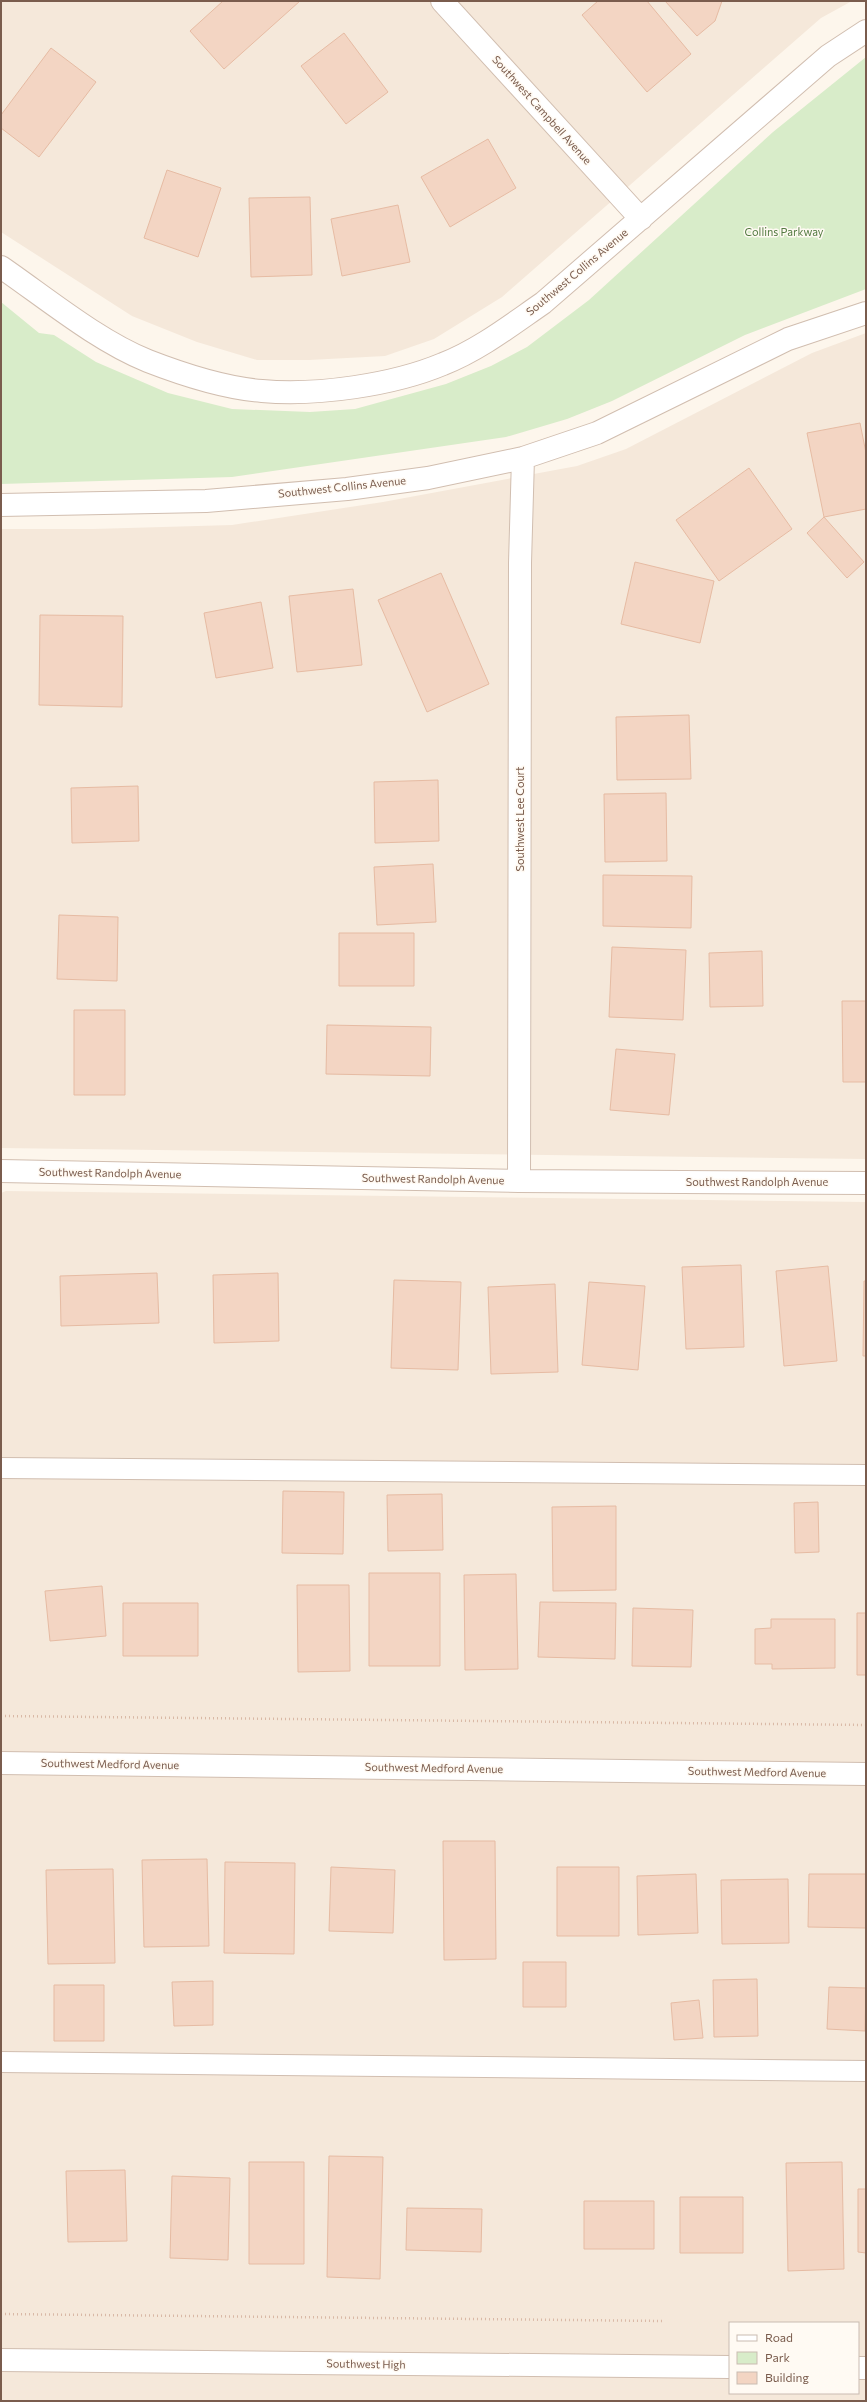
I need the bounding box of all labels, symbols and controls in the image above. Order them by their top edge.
street label: Southwest Campbell Avenue [490,53,595,167]
street label: Southwest Collins Avenue [523,225,630,318]
park label: Collins Parkway [745,225,824,238]
street label: Southwest Collins Avenue [277,473,407,500]
street label: Southwest Lee Court [513,766,526,872]
street label: Southwest Randolph Avenue [39,1165,182,1180]
street label: Southwest Randolph Avenue [362,1171,505,1186]
street label: Southwest Randolph Avenue [686,1175,828,1188]
street label: Southwest Medford Avenue [41,1756,180,1771]
street label: Southwest Medford Avenue [365,1760,504,1775]
street label: Southwest Medford Avenue [688,1764,827,1779]
legend [729,2322,859,2394]
text: Road [765,2330,793,2344]
text: Park [765,2350,791,2364]
street label: Southwest High [326,2356,406,2371]
text: Building [765,2370,809,2384]

